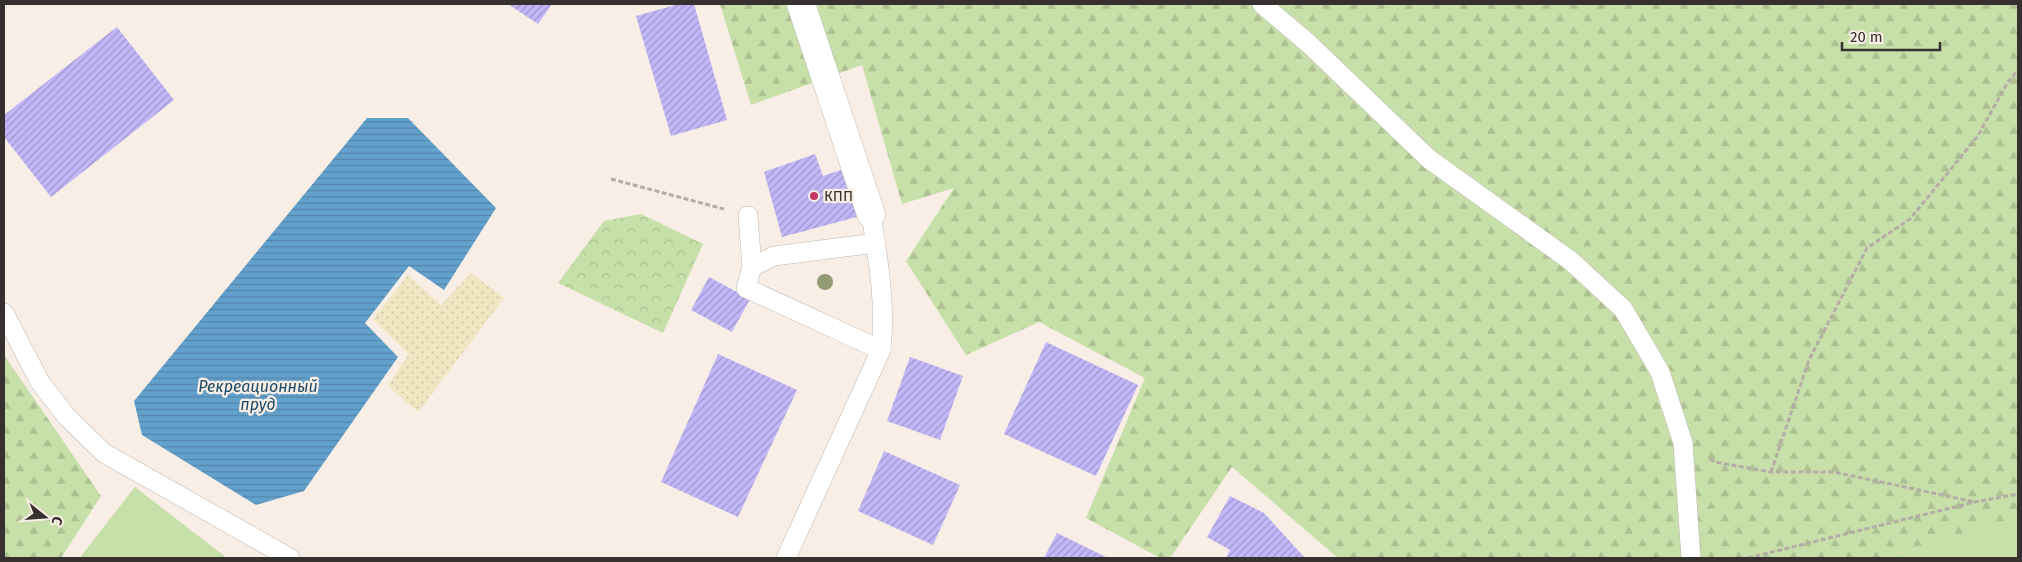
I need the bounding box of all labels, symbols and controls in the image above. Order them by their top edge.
scale bar [1842,20,1940,52]
text: 20 m [1850,28,1883,46]
place label: КПП [824,187,853,205]
marker: КПП [808,190,820,202]
water label: Рекреационный пруд [198,377,318,414]
north arrow [20,492,70,542]
text: С [48,514,66,527]

